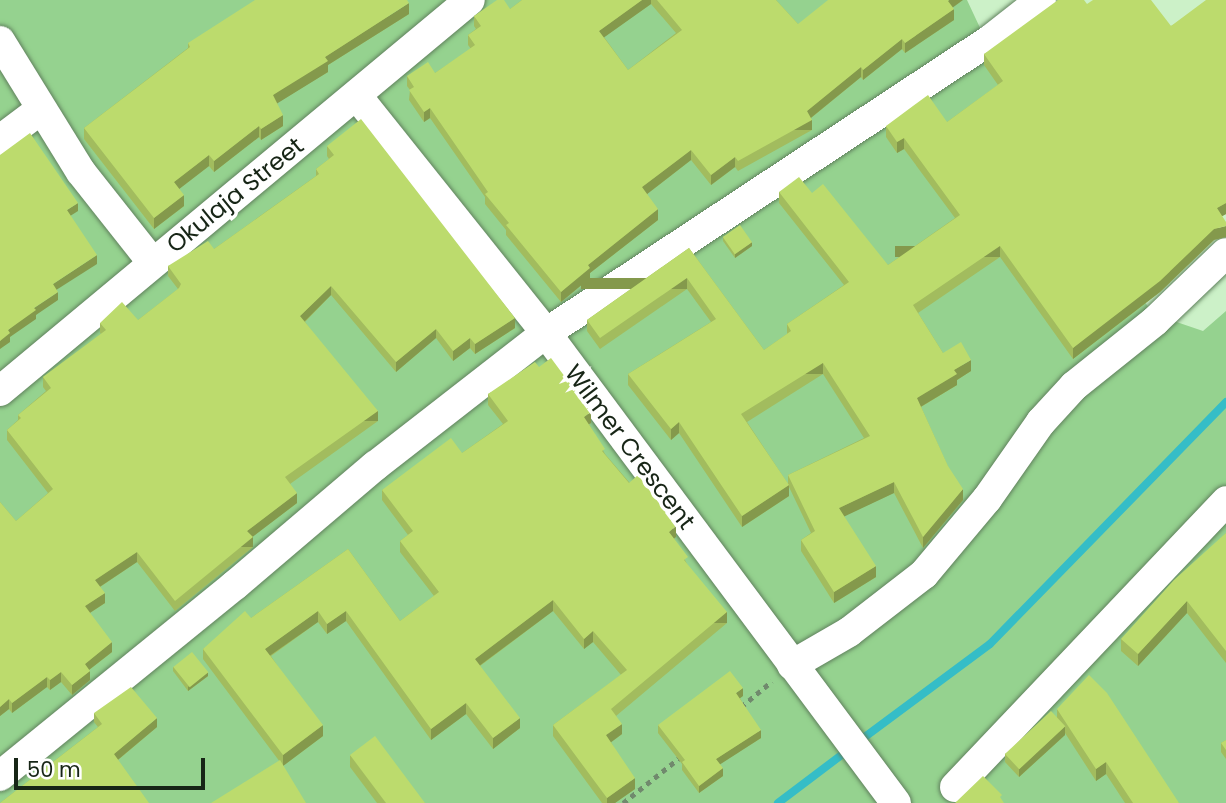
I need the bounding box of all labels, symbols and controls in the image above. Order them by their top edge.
street label: Okulaja Street [161,131,309,259]
street label: Wilmer Crescent [559,359,701,535]
scale bar [18,744,208,788]
text: 50 m [27,755,81,784]

